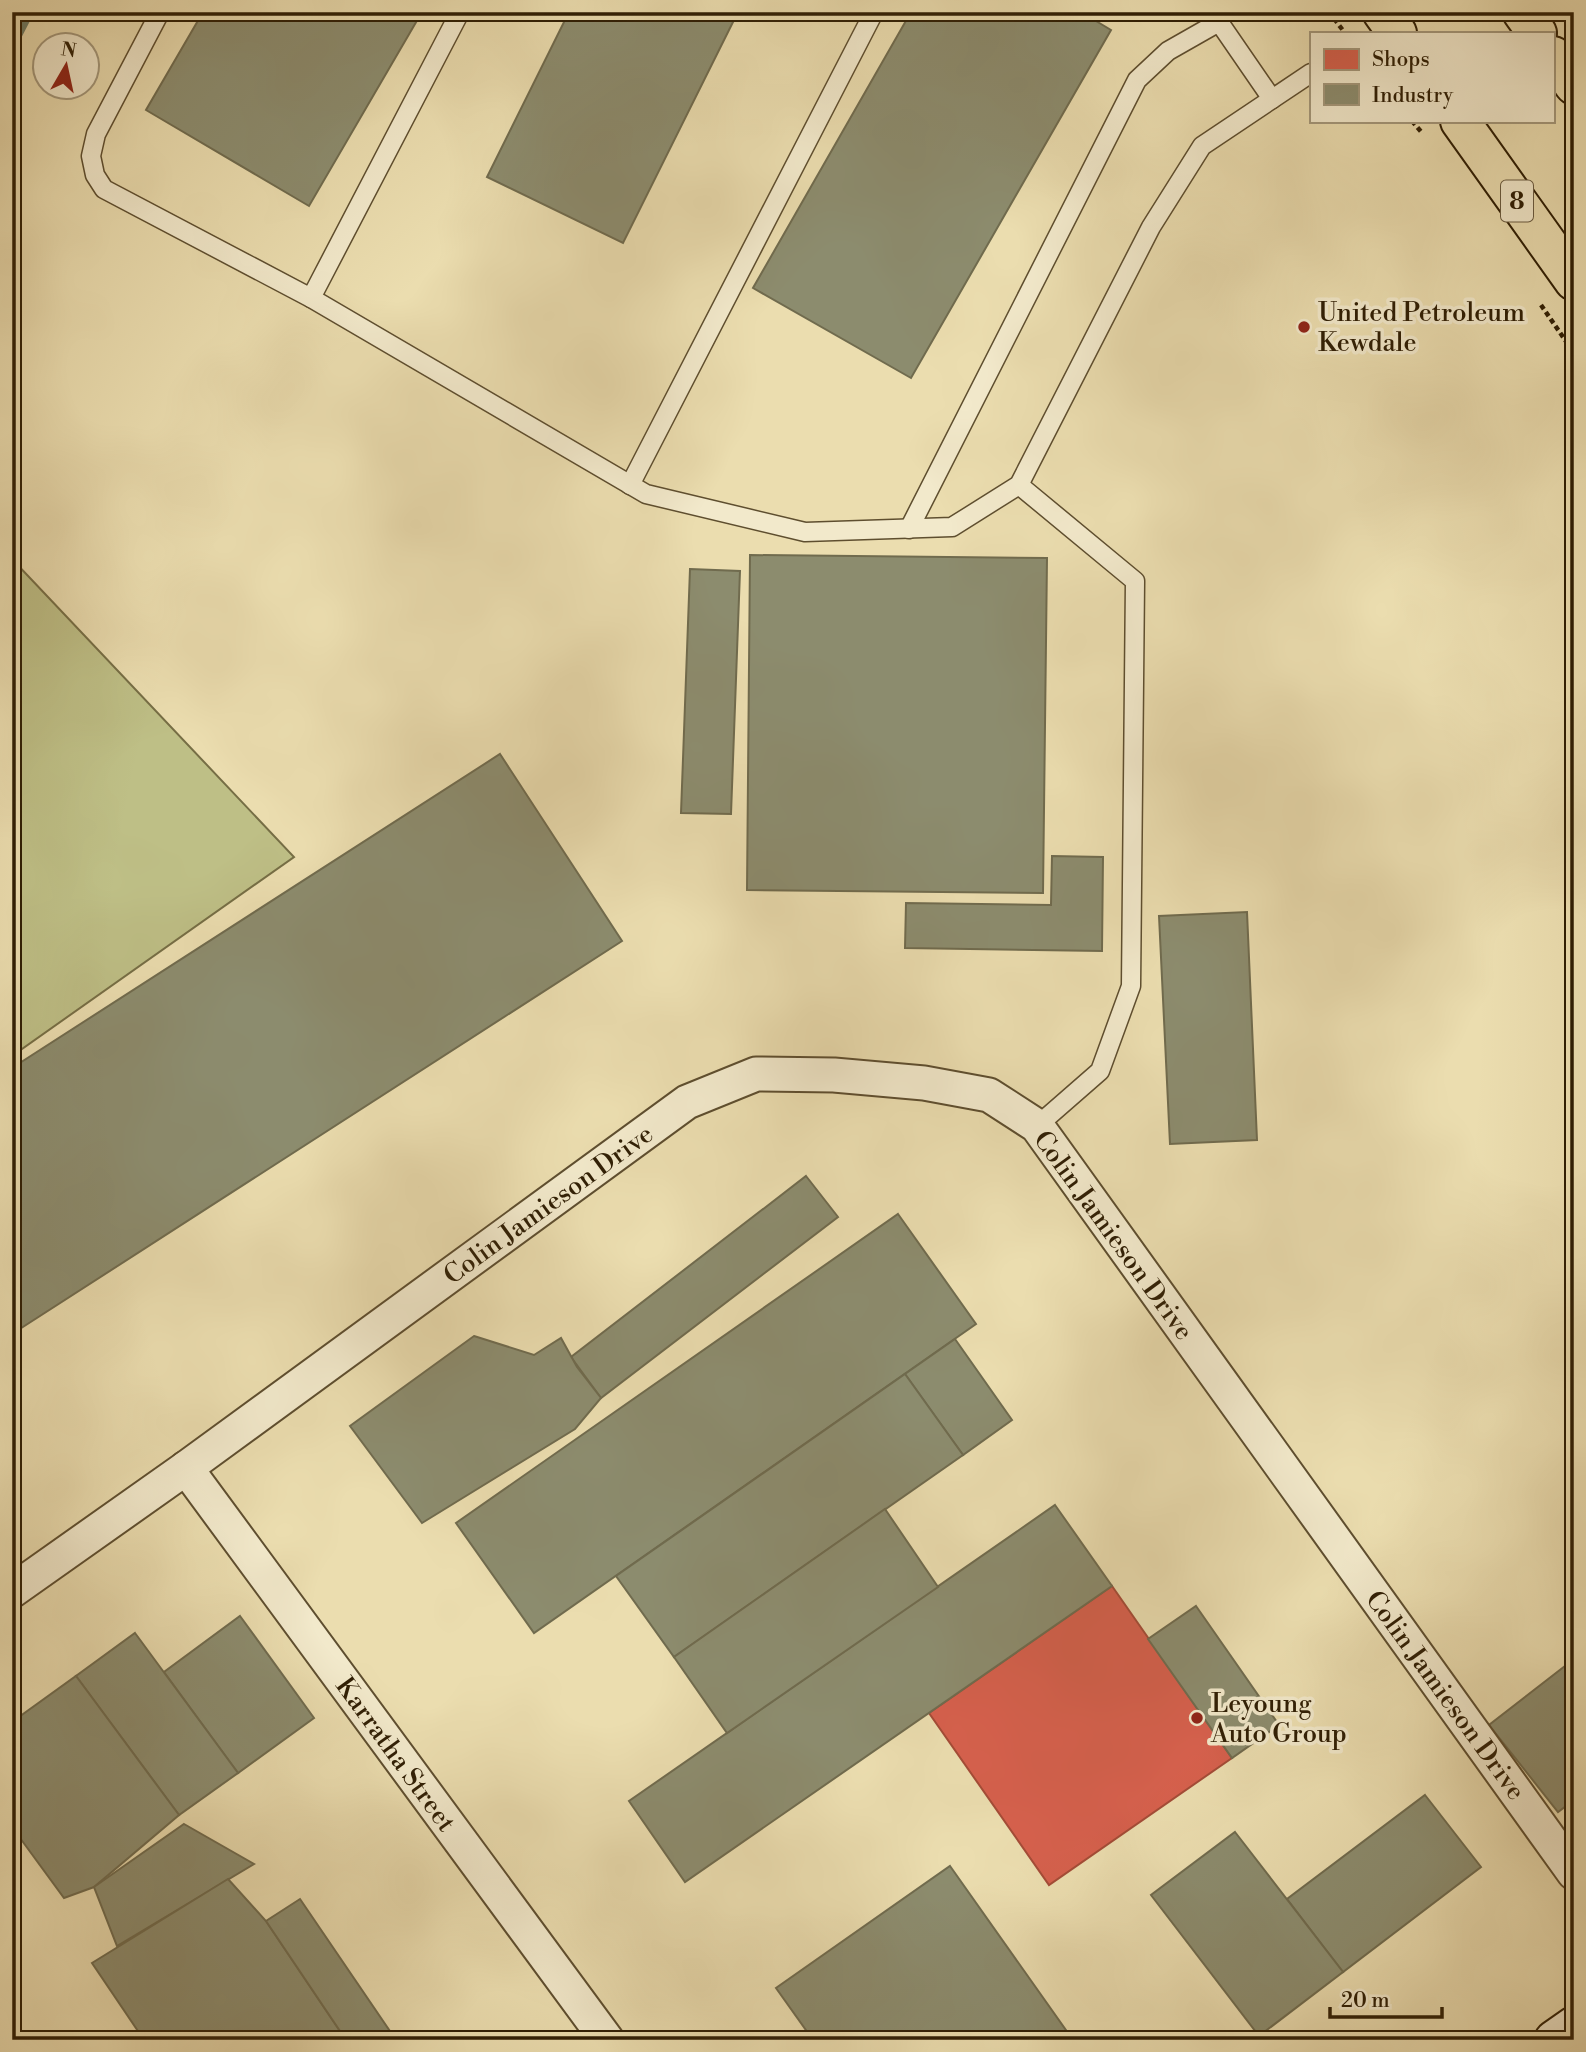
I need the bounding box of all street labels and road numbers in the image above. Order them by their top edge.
road number: 8 [1501,181,1533,222]
street label: Colin Jamieson Drive [438,1118,660,1292]
street label: Colin Jamieson Drive [1026,1125,1200,1347]
street label: Colin Jamieson Drive [1358,1585,1532,1807]
street label: Karratha Street [328,1671,462,1838]

